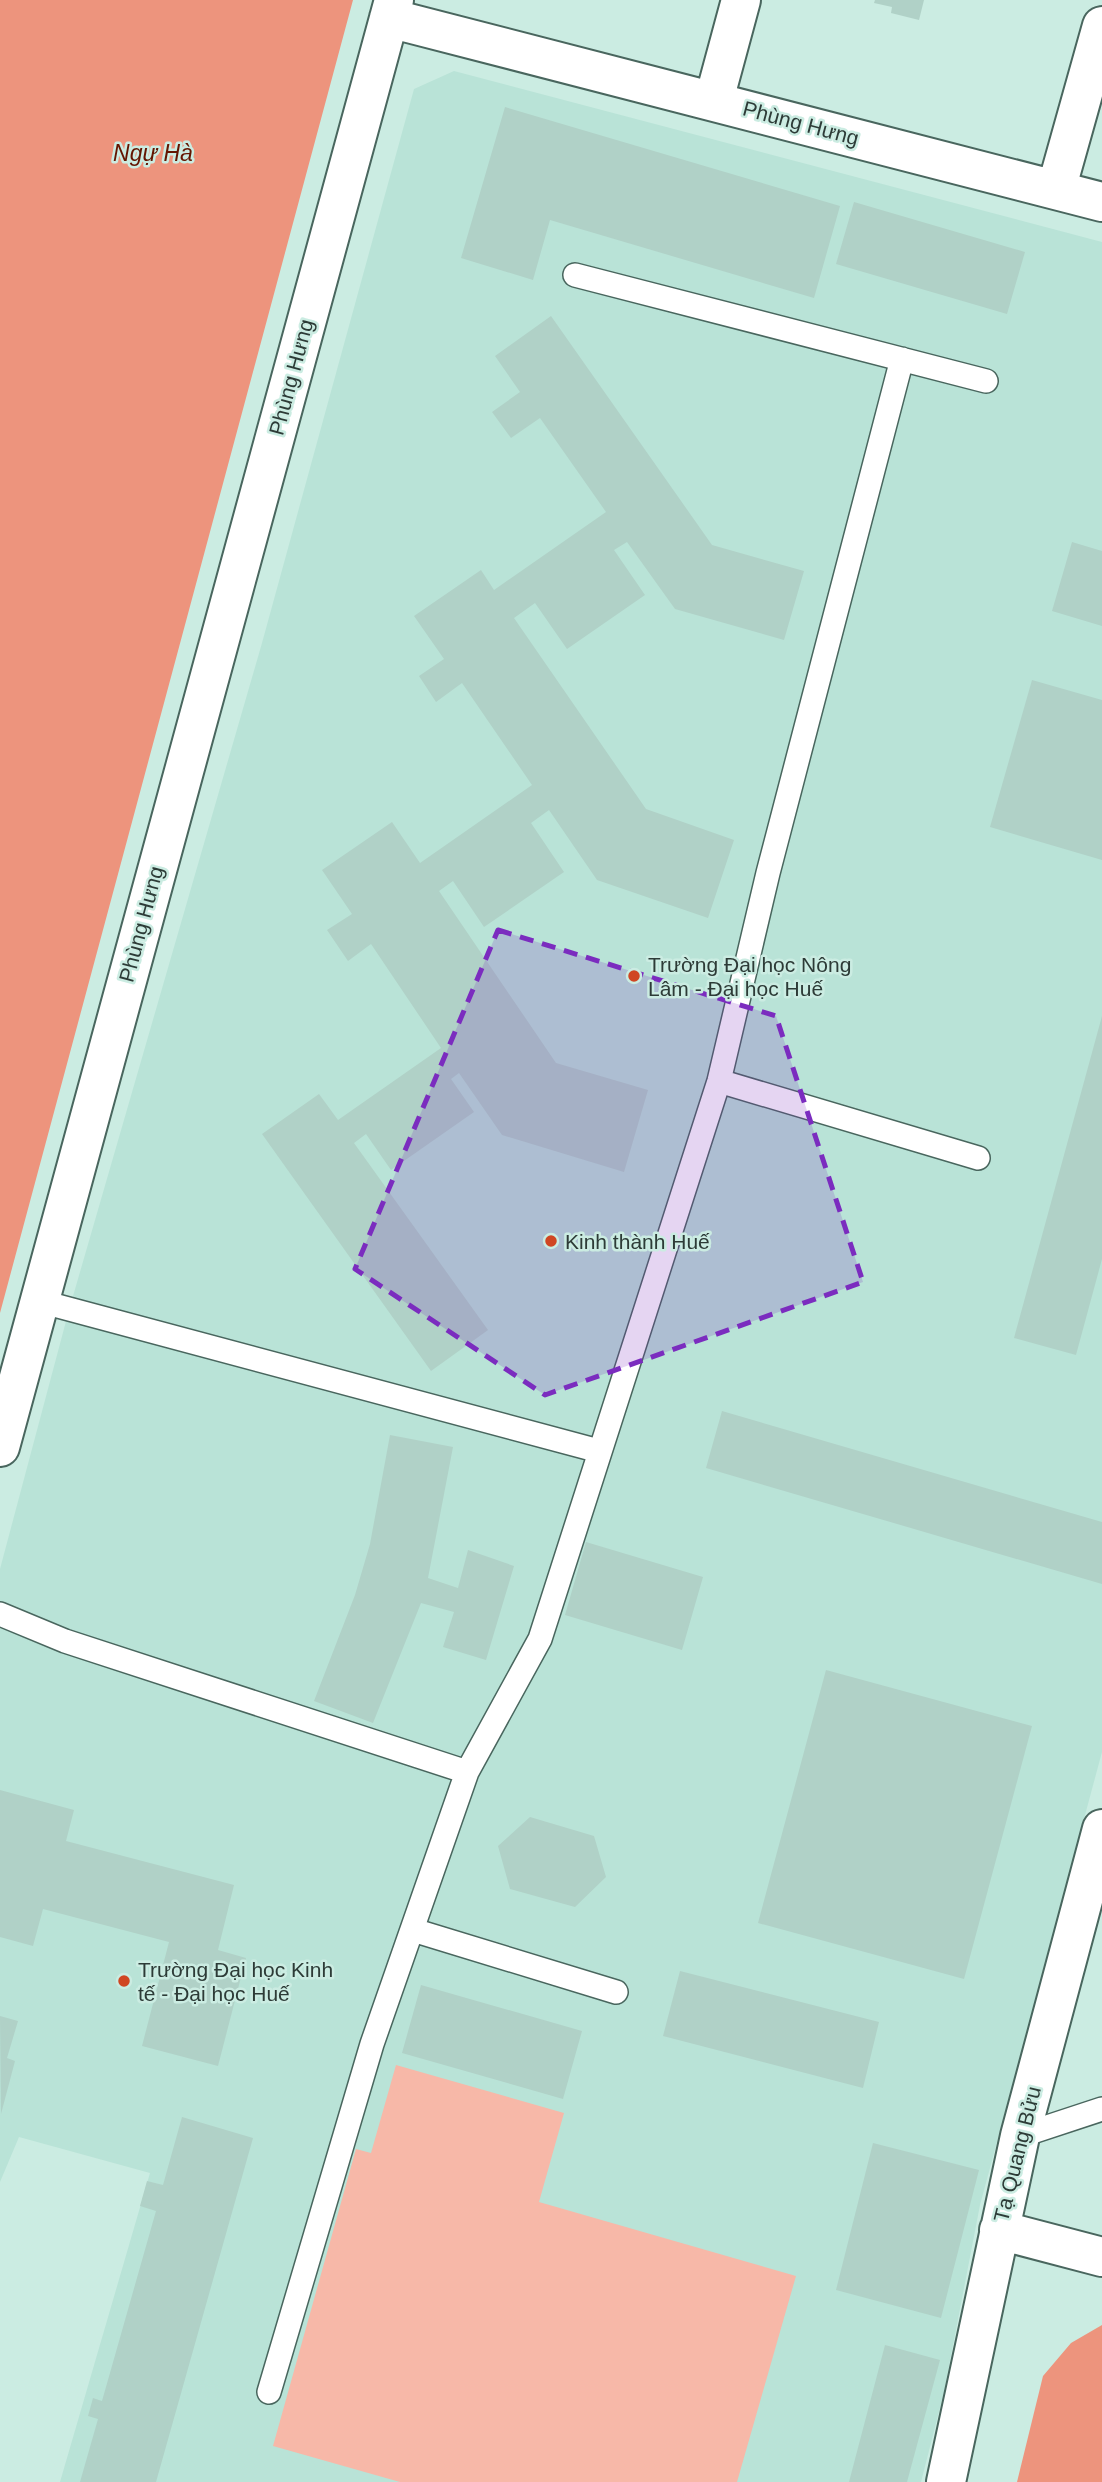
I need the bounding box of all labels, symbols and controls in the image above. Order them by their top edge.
street label: Phùng Hưng [740,96,862,150]
water label: Ngự Hà [113,140,193,166]
street label: Phùng Hưng [264,316,318,438]
street label: Phùng Hưng [114,863,168,985]
place label: Trường Đại học Nông Lâm - Đại học Huế [648,953,851,1000]
marker: Trường Đại học Nông Lâm - Đại học Huế [626,968,642,984]
place label: Kinh thành Huế [565,1230,710,1253]
marker: Kinh thành Huế [543,1233,559,1249]
place label: Trường Đại học Kinh tế - Đại học Huế [138,1958,333,2005]
marker: Trường Đại học Kinh tế - Đại học Huế [116,1973,132,1989]
street label: Tạ Quang Bửu [989,2084,1045,2224]

